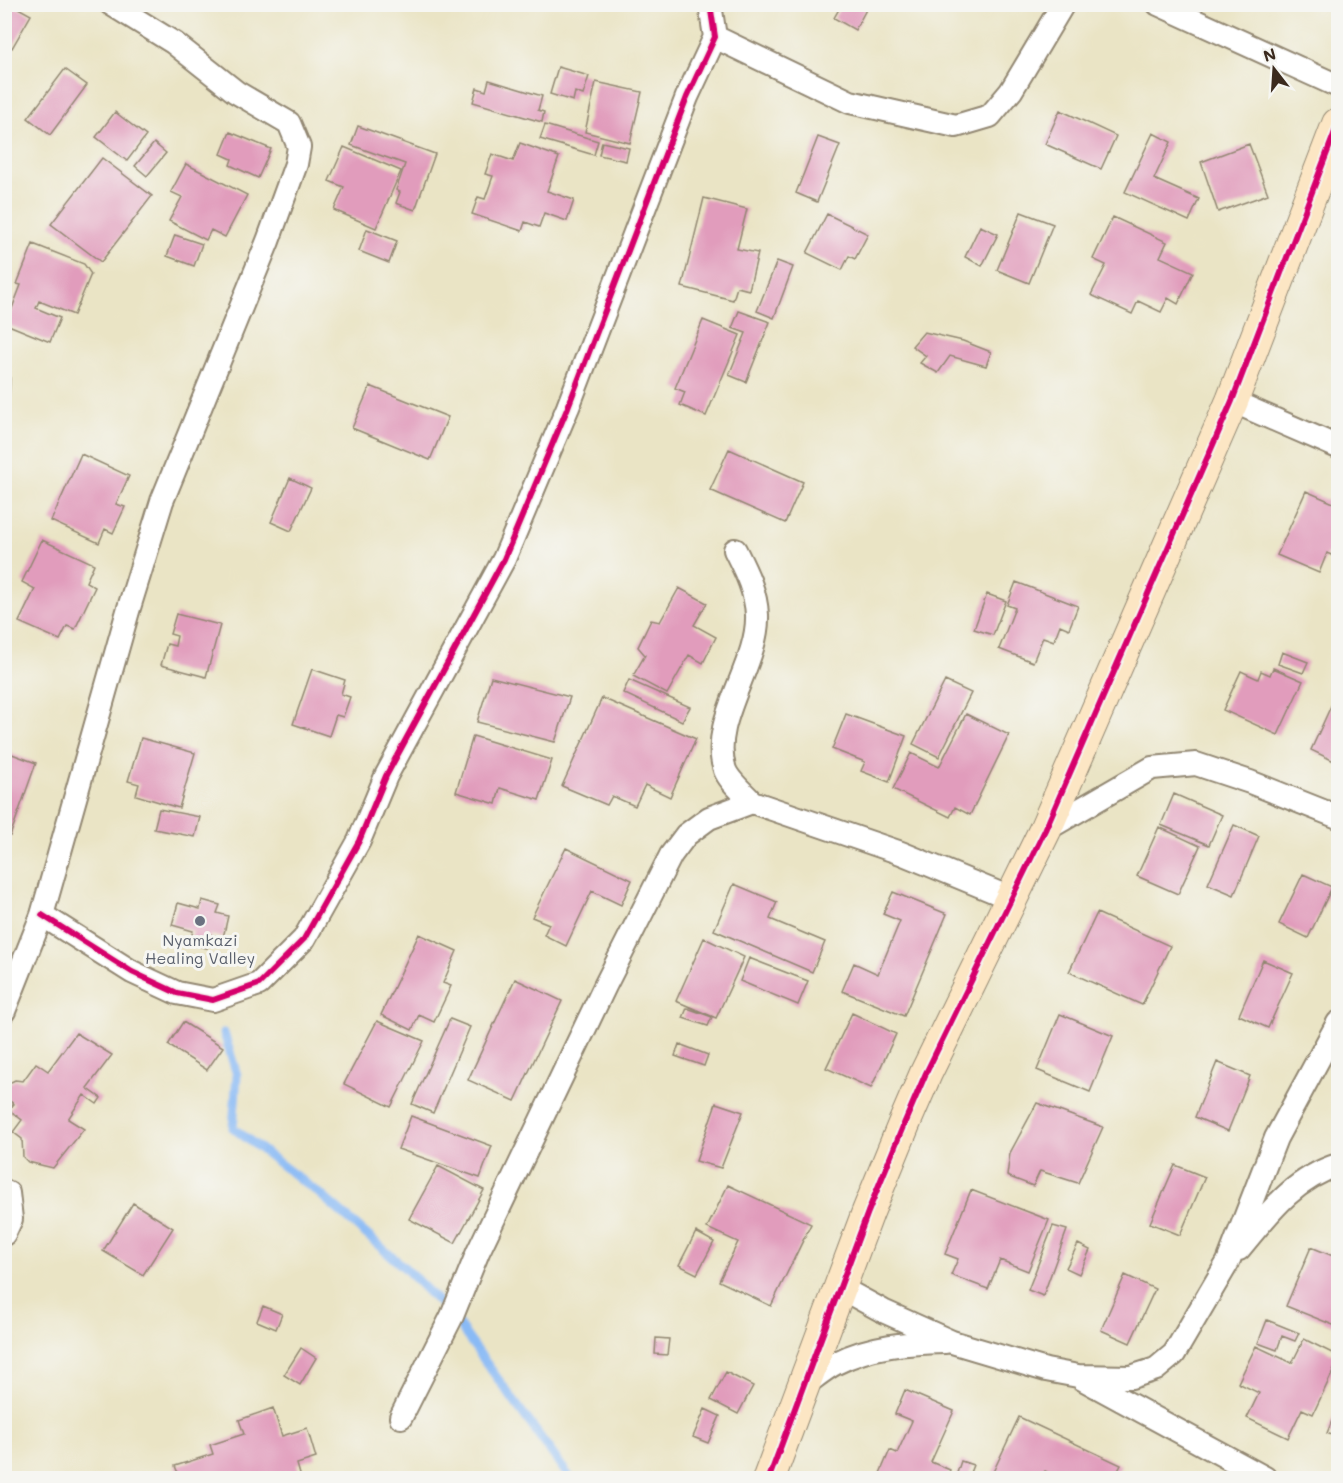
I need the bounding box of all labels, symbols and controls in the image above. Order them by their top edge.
north arrow [1244,39,1304,99]
text: N [1261,42,1278,66]
marker: Nyamkazi Healing Valley [193,914,207,928]
place label: Nyamkazi Healing Valley [145,929,255,968]

